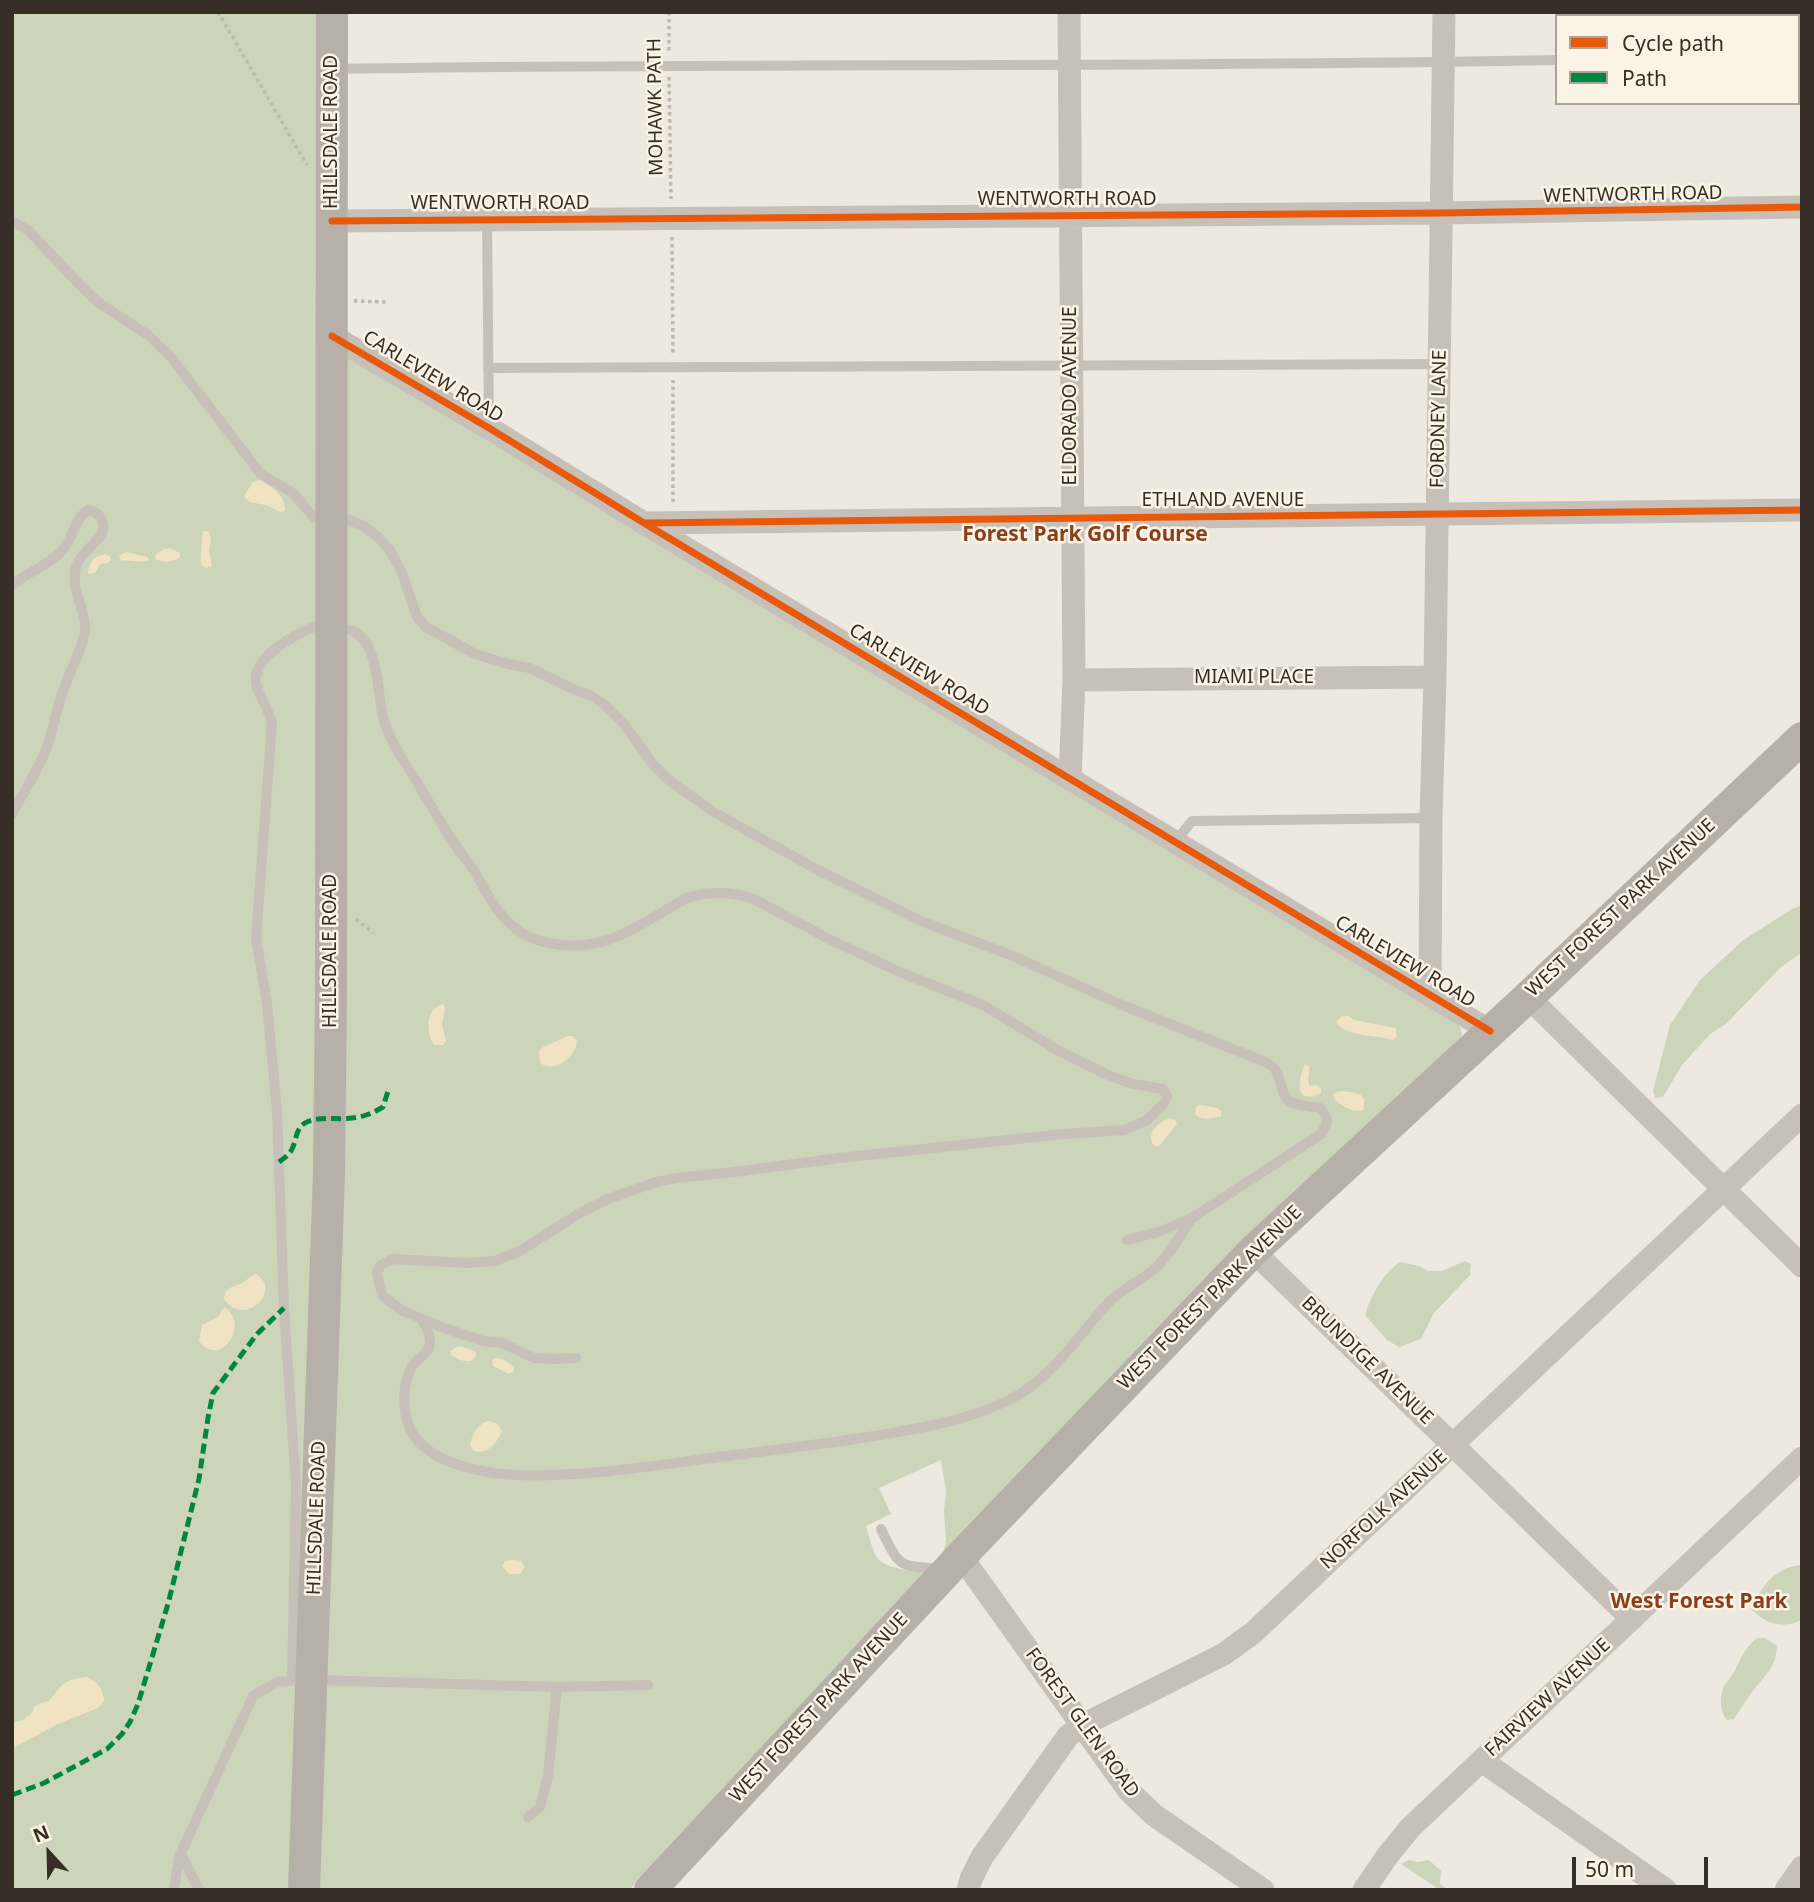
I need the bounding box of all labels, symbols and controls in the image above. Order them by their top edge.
legend [1555,14,1800,105]
text: Cycle path [1622,29,1724,57]
street label: MOHAWK PATH [643,38,669,176]
street label: HILLSDALE ROAD [321,55,343,209]
text: Path [1622,64,1667,92]
street label: WENTWORTH ROAD [1543,182,1723,208]
street label: WENTWORTH ROAD [977,189,1157,211]
street label: WENTWORTH ROAD [410,193,590,215]
street label: ELDORADO AVENUE [1060,306,1082,486]
street label: CARLEVIEW ROAD [359,326,507,428]
street label: FORDNEY LANE [1426,350,1452,488]
street label: ETHLAND AVENUE [1142,490,1304,512]
district label: Forest Park Golf Course [962,522,1208,548]
street label: CARLEVIEW ROAD [845,619,993,721]
street label: MIAMI PLACE [1194,667,1314,689]
street label: WEST FOREST PARK AVENUE [1522,814,1720,1002]
street label: HILLSDALE ROAD [320,874,342,1028]
street label: CARLEVIEW ROAD [1331,911,1479,1013]
street label: WEST FOREST PARK AVENUE [1113,1201,1307,1395]
street label: BRUNDIGE AVENUE [1296,1292,1438,1430]
street label: HILLSDALE ROAD [303,1441,331,1595]
street label: NORFOLK AVENUE [1316,1446,1452,1574]
district label: West Forest Park [1611,1589,1787,1615]
street label: WEST FOREST PARK AVENUE [725,1609,913,1807]
street label: FAIRVIEW AVENUE [1481,1634,1615,1762]
street label: FOREST GLEN ROAD [1020,1644,1144,1802]
north arrow [14,1818,84,1888]
text: N [29,1819,53,1848]
scale bar [1576,1842,1713,1886]
text: 50 m [1585,1855,1634,1883]

